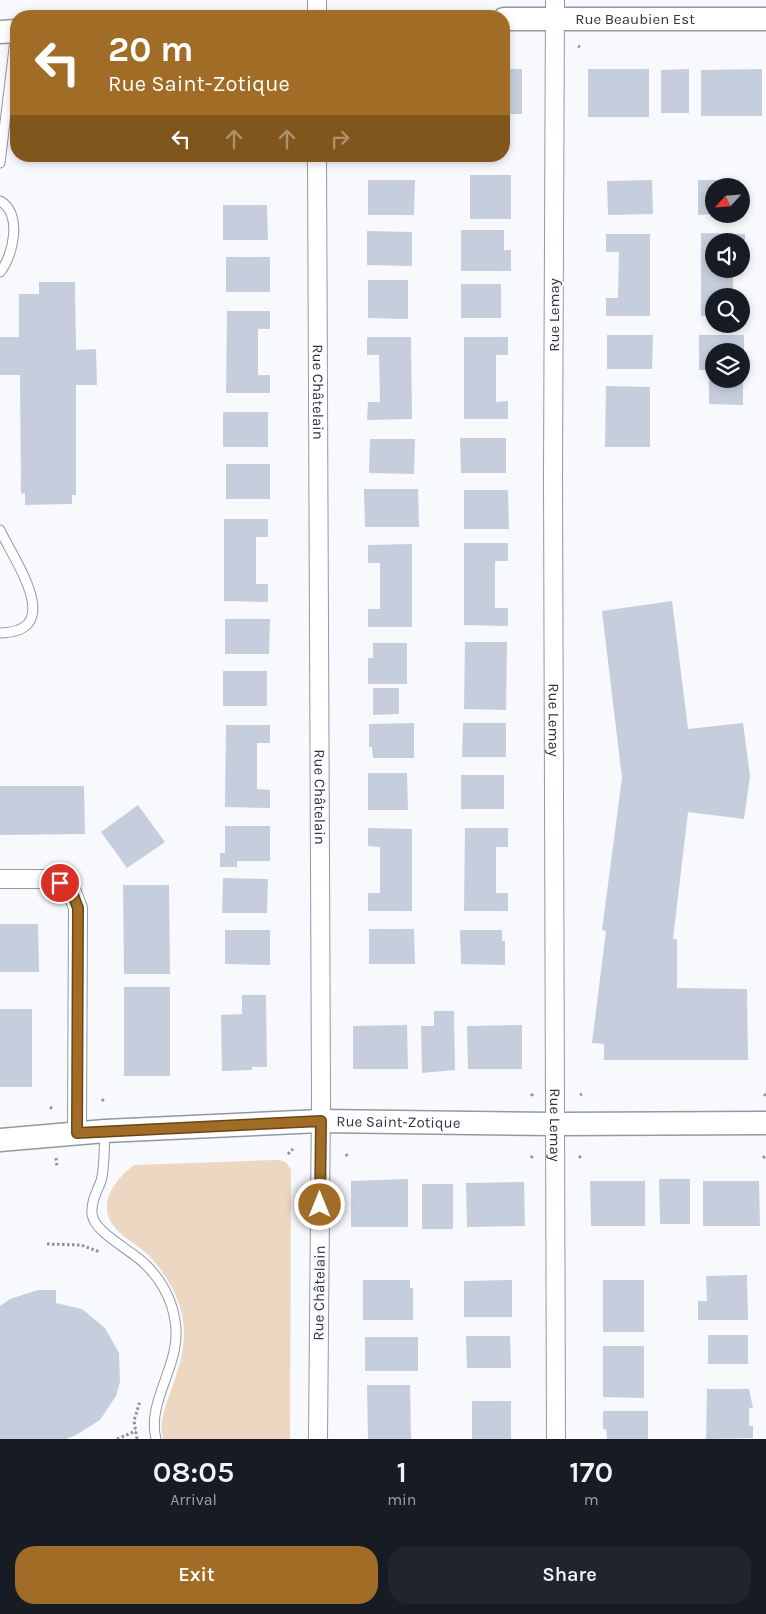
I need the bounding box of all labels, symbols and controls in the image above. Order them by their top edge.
street label: Rue Beaubien Est [575,10,695,28]
text: 20 m [108,29,193,70]
icon: left [25,30,90,95]
text: Rue Saint-Zotique [108,71,290,97]
icon: left [167,125,195,153]
icon: ahead [220,125,248,153]
icon: ahead [273,125,301,153]
icon: right [326,125,354,153]
north arrow [705,178,750,222]
map controls [705,178,750,388]
button: sound [705,233,750,278]
street label: Rue Lemay [545,278,563,352]
button: search [705,288,750,333]
button: layers [705,343,750,388]
street label: Rue Châtelain [309,344,327,440]
street label: Rue Lemay [545,683,563,757]
street label: Rue Châtelain [311,749,329,845]
pin [39,862,81,904]
icon: arrive [46,869,74,897]
street label: Rue Lemay [546,1088,564,1162]
street label: Rue Saint-Zotique [336,1112,461,1132]
position arrow [293,1178,345,1230]
street label: Rue Châtelain [309,1245,329,1341]
text: 08:05 [153,1454,234,1490]
text: 1 [397,1454,407,1490]
text: 170 [569,1454,613,1490]
text: Arrival [170,1490,217,1509]
text: min [387,1490,417,1509]
text: m [584,1490,599,1509]
button: Exit [15,1546,378,1604]
button: Share [388,1546,751,1604]

